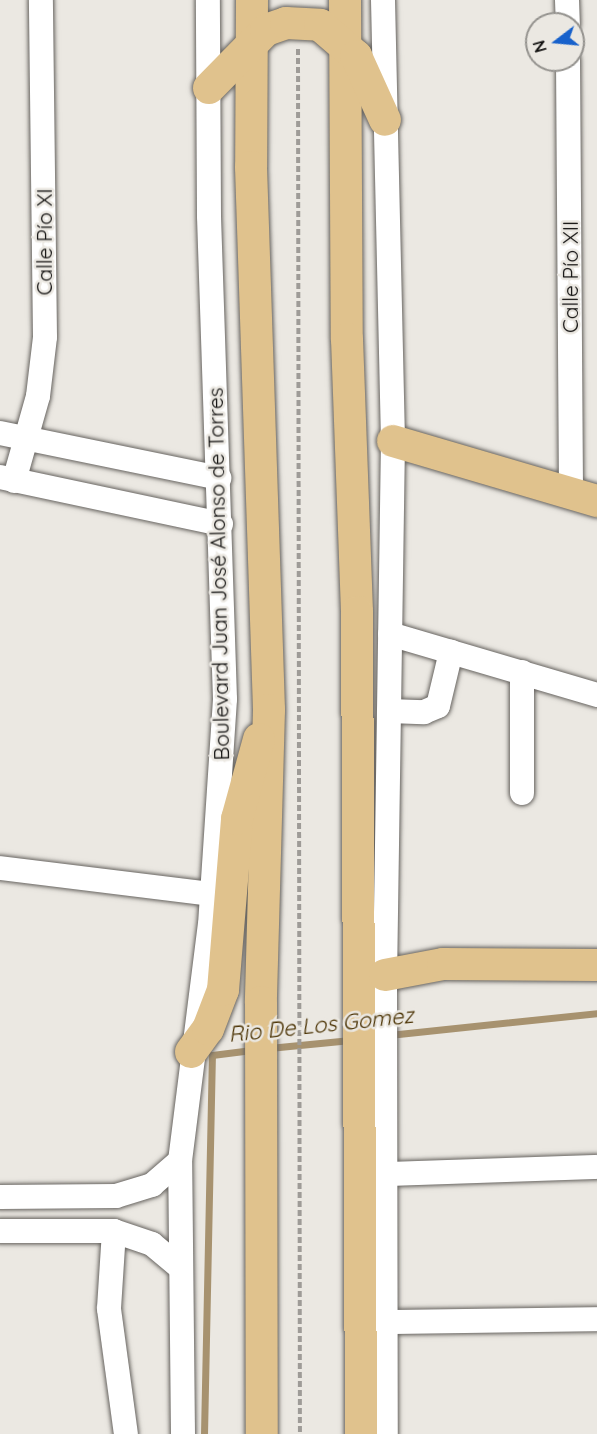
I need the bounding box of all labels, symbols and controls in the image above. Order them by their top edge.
north arrow [525,12,585,72]
text: N [528,38,551,55]
street label: Calle Pío XI [31,189,57,295]
street label: Calle Pío XII [557,221,583,333]
street label: Boulevard Juan José Alonso de Torres [202,387,234,761]
water label: Rio De Los Gomez [227,1002,415,1048]

